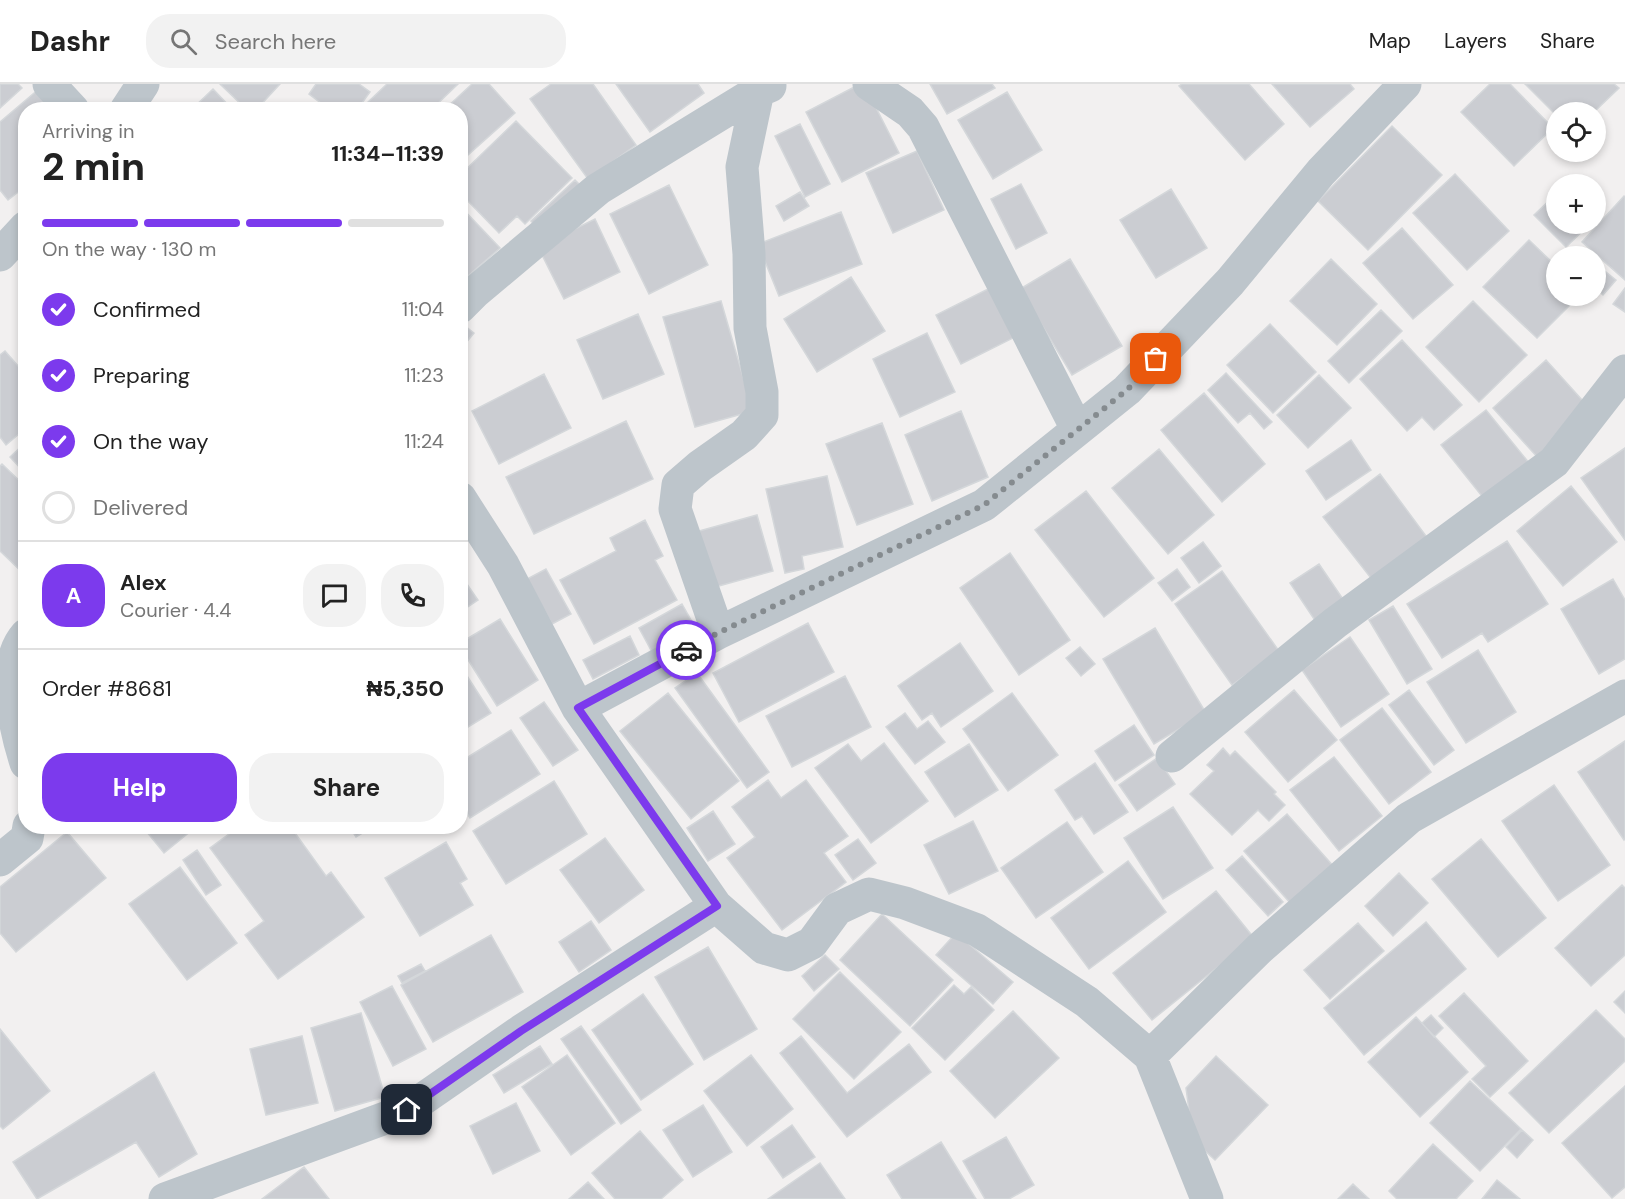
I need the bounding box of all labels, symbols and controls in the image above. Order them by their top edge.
search box [146,14,566,68]
text: Dashr [30,23,110,60]
icon: search [167,25,200,58]
text: Search here [215,27,336,56]
text: Map [1369,27,1411,55]
text: Layers [1444,27,1507,55]
text: Share [1540,27,1595,55]
map controls [1546,102,1606,306]
button: locate [1546,102,1606,162]
text: Arriving in [42,118,134,144]
text: 11:34–11:39 [331,139,444,168]
text: 2 min [42,141,145,192]
button: + [1546,174,1606,234]
text: On the way · 130 m [42,236,216,262]
button: − [1546,246,1606,306]
icon: check [42,293,75,326]
text: Confirmed [93,295,201,324]
text: 11:04 [402,296,444,322]
pin [1130,333,1181,384]
icon: bag [1139,342,1172,375]
icon: check [42,359,75,392]
text: Preparing [93,361,190,390]
text: 11:23 [404,362,444,388]
icon: check [42,425,75,458]
text: On the way [93,427,208,456]
text: 11:24 [404,428,444,454]
text: Delivered [93,493,188,522]
button: chat [303,564,366,627]
button: phone [381,564,444,627]
text: Alex [120,568,167,597]
text: A [66,581,81,610]
text: Courier · 4.4 [120,597,231,623]
courier [656,620,716,680]
icon: car [670,634,703,667]
text: Order #8681 [42,674,172,703]
text: ₦5,350 [367,674,444,703]
button: Help [42,753,237,822]
button: Share [249,753,444,822]
pin [381,1084,432,1135]
icon: home [390,1093,423,1126]

